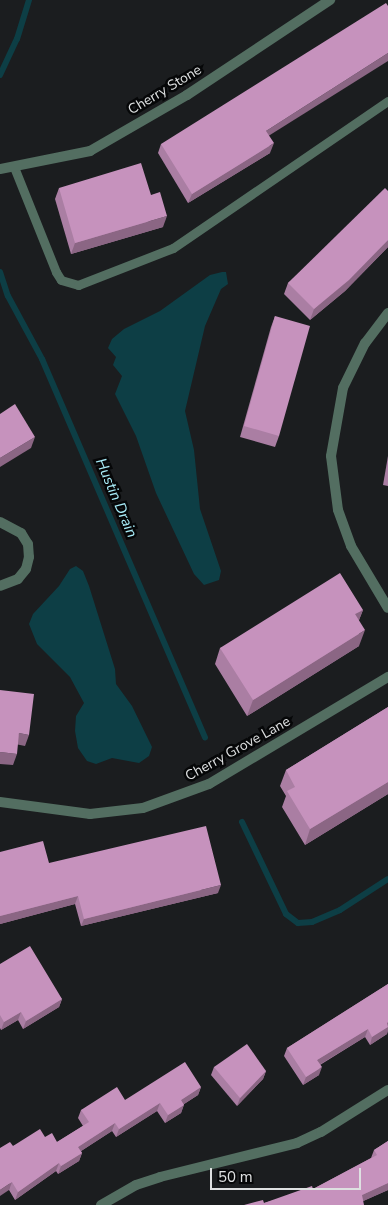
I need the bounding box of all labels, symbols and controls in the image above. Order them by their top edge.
street label: Cherry Stone [125,62,205,118]
water label: Hustin Drain [91,456,141,540]
street label: Cherry Grove Lane [183,713,293,785]
scale bar [213,1158,364,1190]
text: 50 m [218,1167,253,1187]

